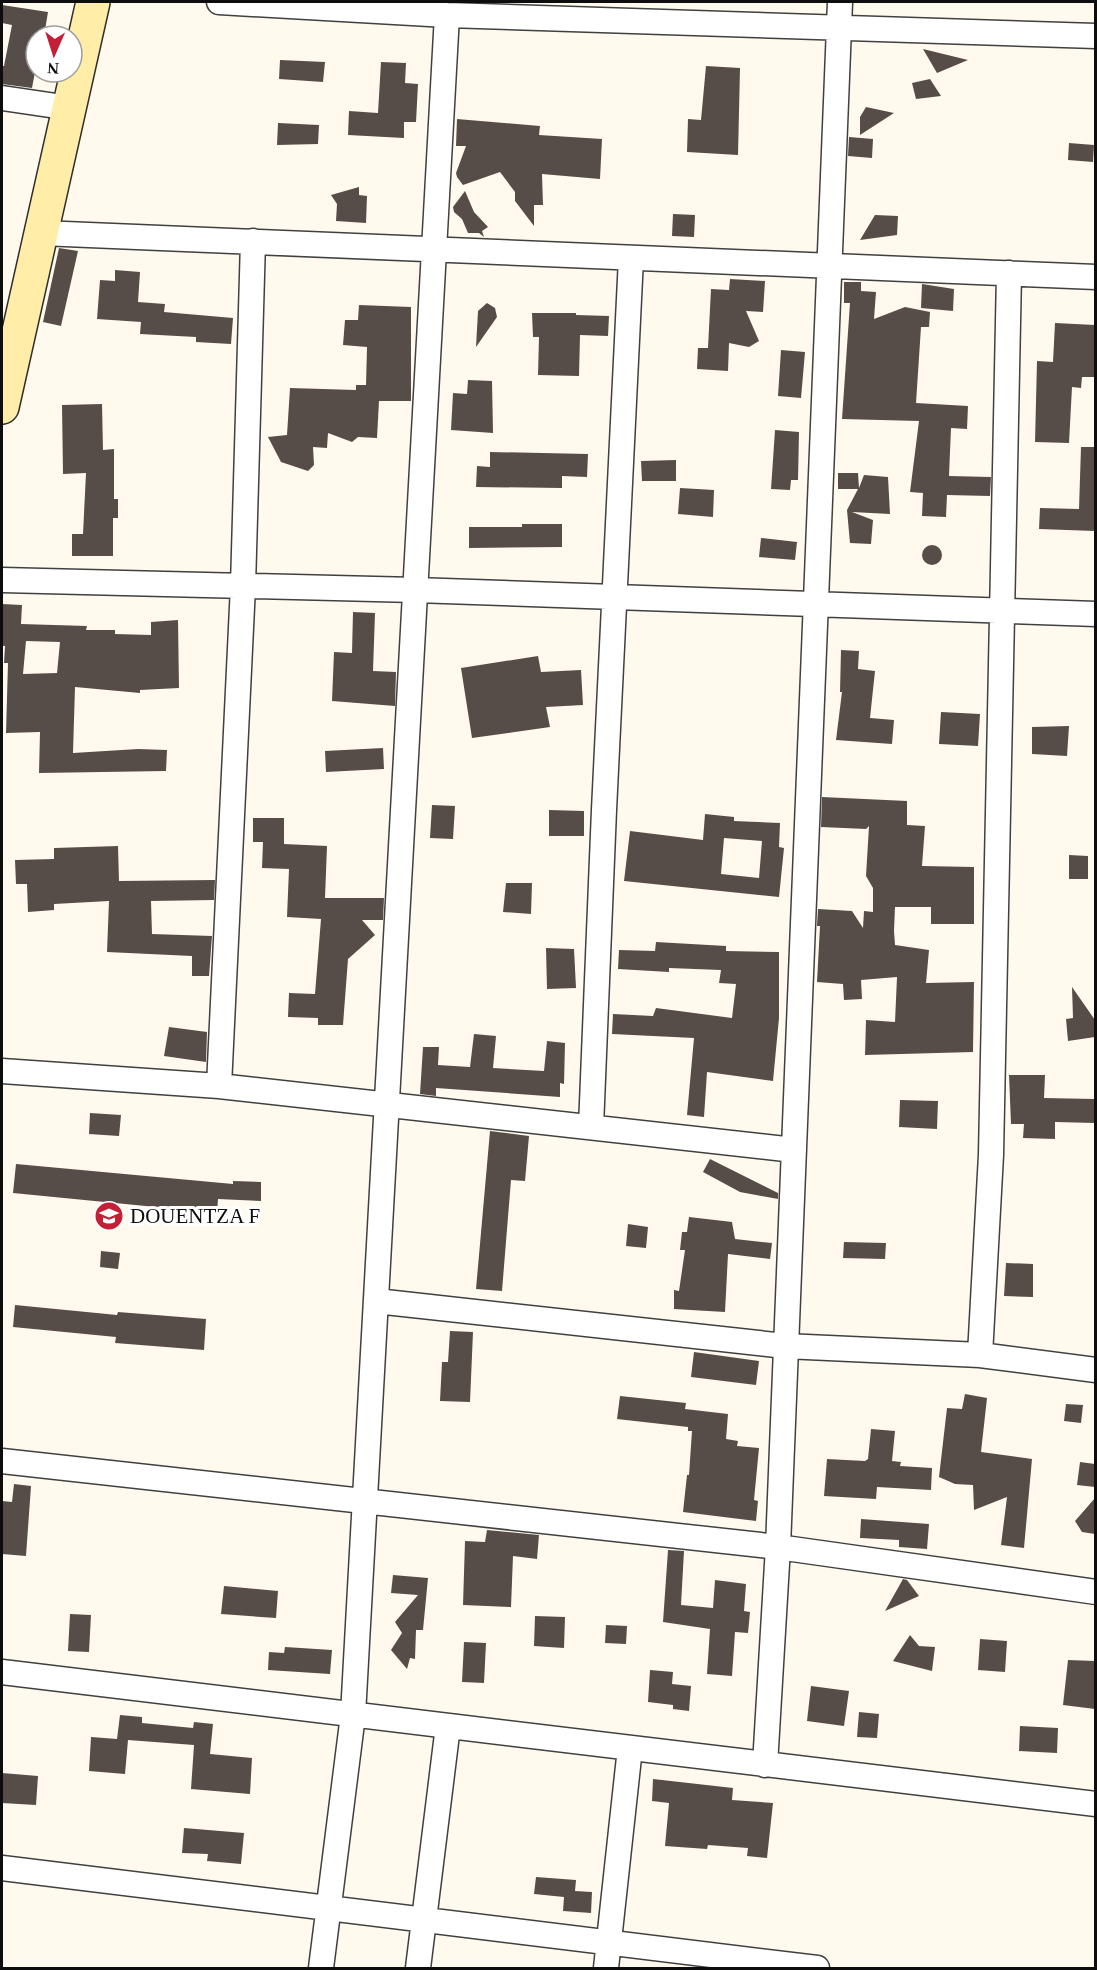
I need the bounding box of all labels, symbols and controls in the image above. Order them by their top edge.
north arrow [24,24,84,84]
text: N [47,60,59,77]
school or university icon: DOUENTZA F [93,1200,125,1232]
place label: DOUENTZA F [130,1204,260,1228]

